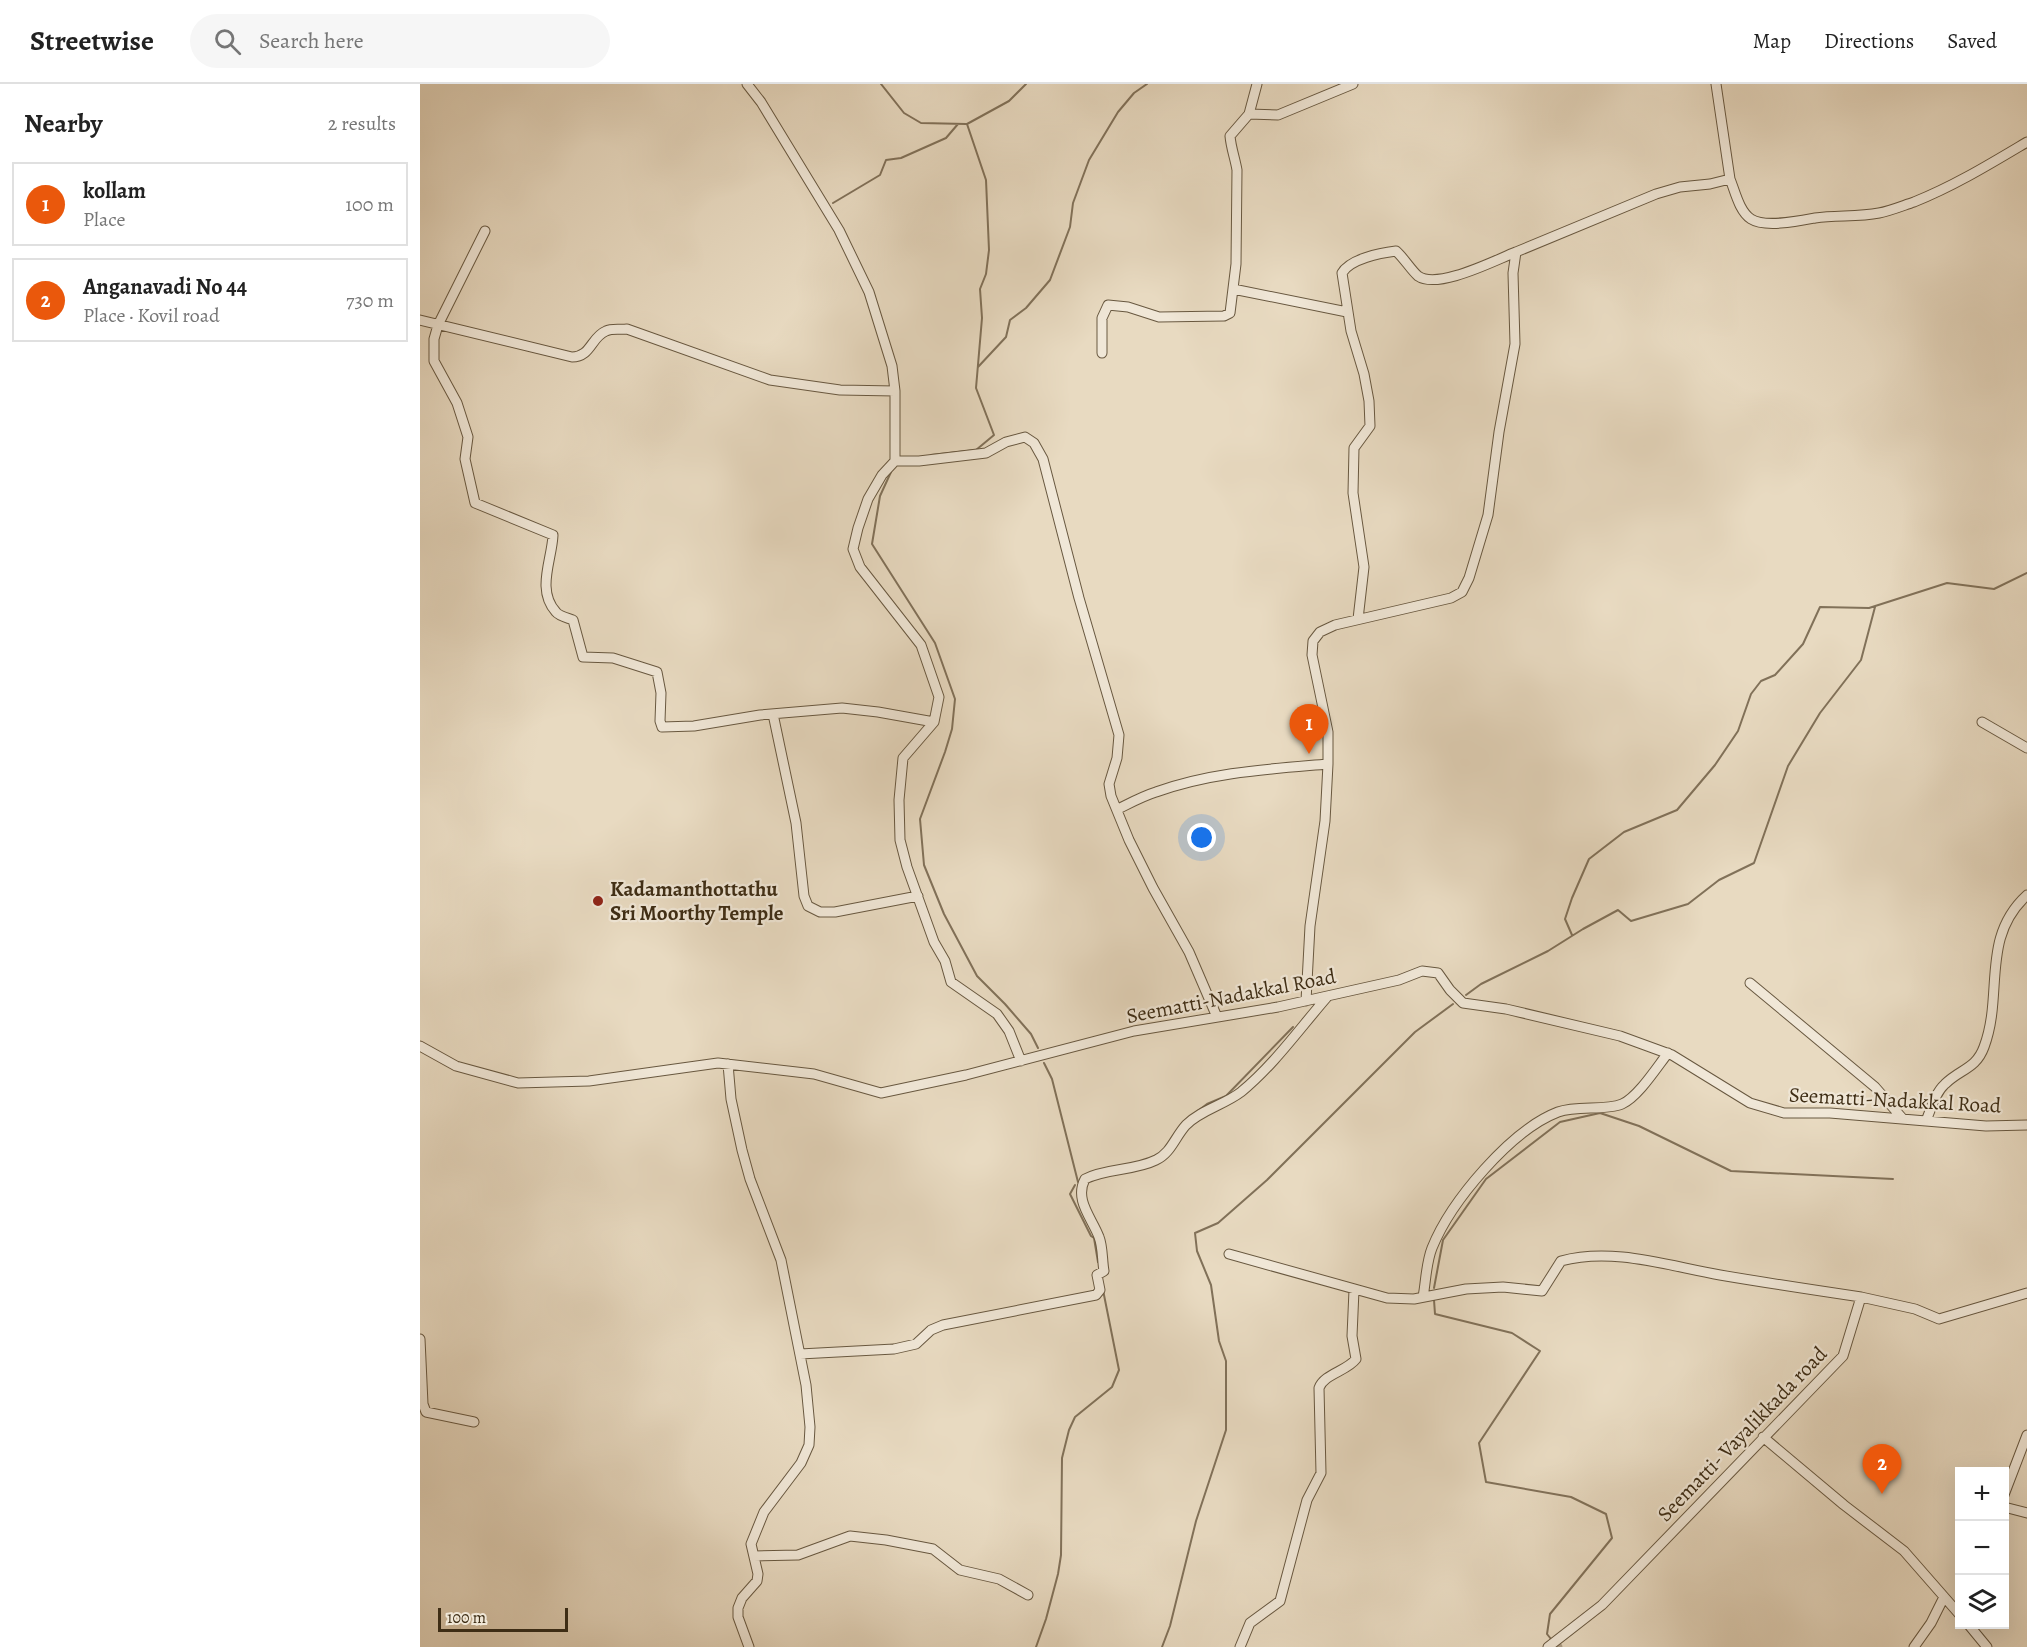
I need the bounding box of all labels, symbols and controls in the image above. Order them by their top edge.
search box [190,14,610,68]
text: Streetwise [30,22,154,60]
icon: search [211,25,244,58]
text: Search here [259,26,364,56]
text: Map [1753,27,1791,55]
text: Directions [1824,27,1914,55]
text: Saved [1947,27,1997,55]
text: Nearby [24,106,103,141]
text: 2 results [328,110,396,137]
text: kollam [83,176,146,206]
text: 1 [42,191,49,218]
text: 100 m [345,191,394,218]
text: Place [83,206,125,233]
text: Anganavadi No 44 [83,272,247,302]
text: 2 [41,287,50,314]
text: 730 m [346,287,394,314]
text: Place · Kovil road [83,302,220,329]
pin: 1 [1290,704,1328,754]
your location [1187,823,1216,852]
place label: Kadamanthottathu Sri Moorthy Temple [610,875,784,927]
marker: Kadamanthottathu Sri Moorthy Temple [591,894,605,908]
street label: Seematti-Nadakkal Road [1124,962,1339,1030]
street label: Seematti-Nadakkal Road [1788,1080,2003,1120]
street label: Seematti- Vayalikkada road [1651,1340,1834,1528]
pin: 2 [1862,1444,1902,1494]
map controls [1955,1467,2009,1629]
button: + [1955,1467,2009,1521]
button: − [1955,1521,2009,1575]
button: layers [1955,1575,2009,1629]
scale bar [438,1605,568,1632]
text: 100 m [447,1607,486,1629]

